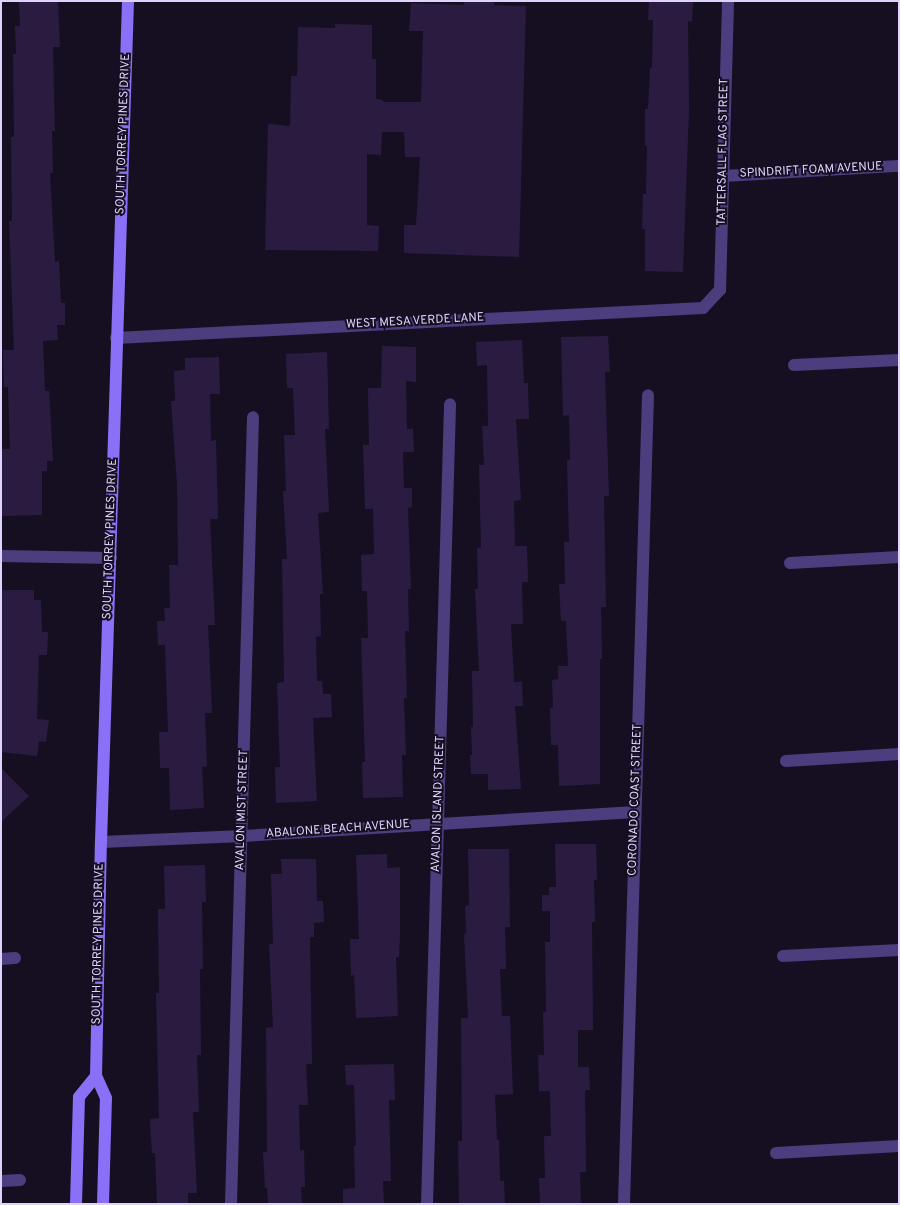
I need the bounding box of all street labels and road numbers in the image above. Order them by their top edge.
street label: SOUTH TORREY PINES DRIVE [114,53,134,215]
street label: TATTERSALL FLAG STREET [716,78,732,226]
street label: SPINDRIFT FOAM AVENUE [739,160,883,182]
street label: WEST MESA VERDE LANE [345,311,485,333]
street label: SOUTH TORREY PINES DRIVE [101,458,121,620]
street label: CORONADO COAST STREET [626,724,646,876]
street label: AVALON ISLAND STREET [429,736,449,872]
street label: AVALON MIST STREET [234,749,252,871]
street label: ABALONE BEACH AVENUE [265,818,411,842]
street label: SOUTH TORREY PINES DRIVE [90,863,108,1025]

